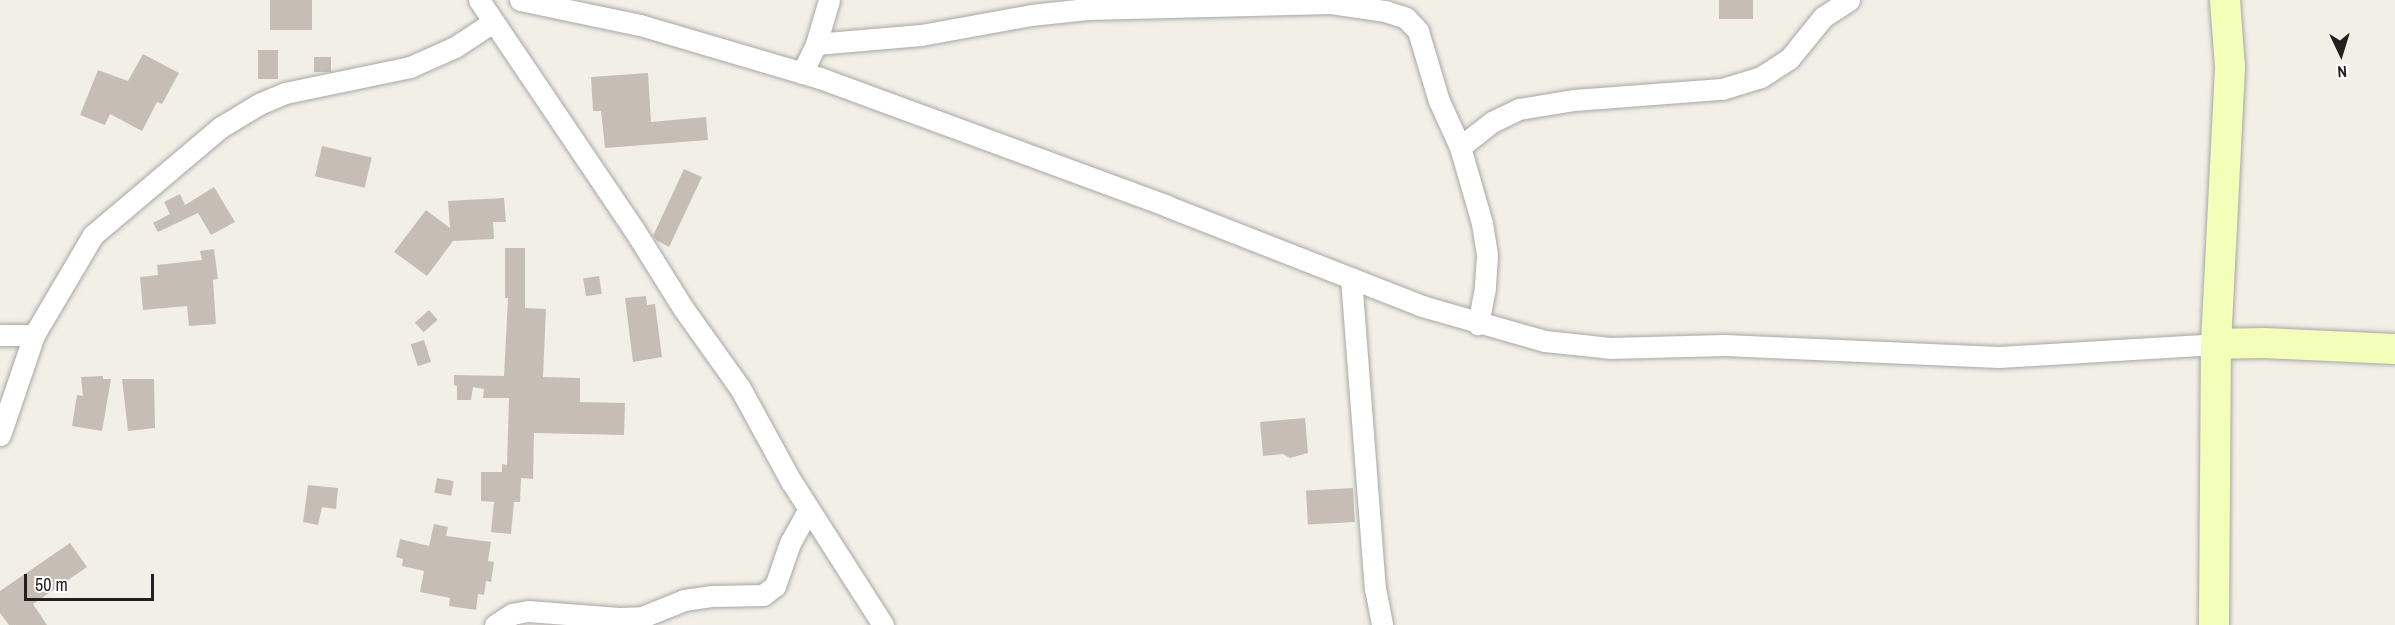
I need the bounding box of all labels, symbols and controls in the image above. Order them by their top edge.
north arrow [2311,24,2371,84]
text: N [2337,61,2348,83]
scale bar [27,562,158,600]
text: 50 m [35,572,68,597]

